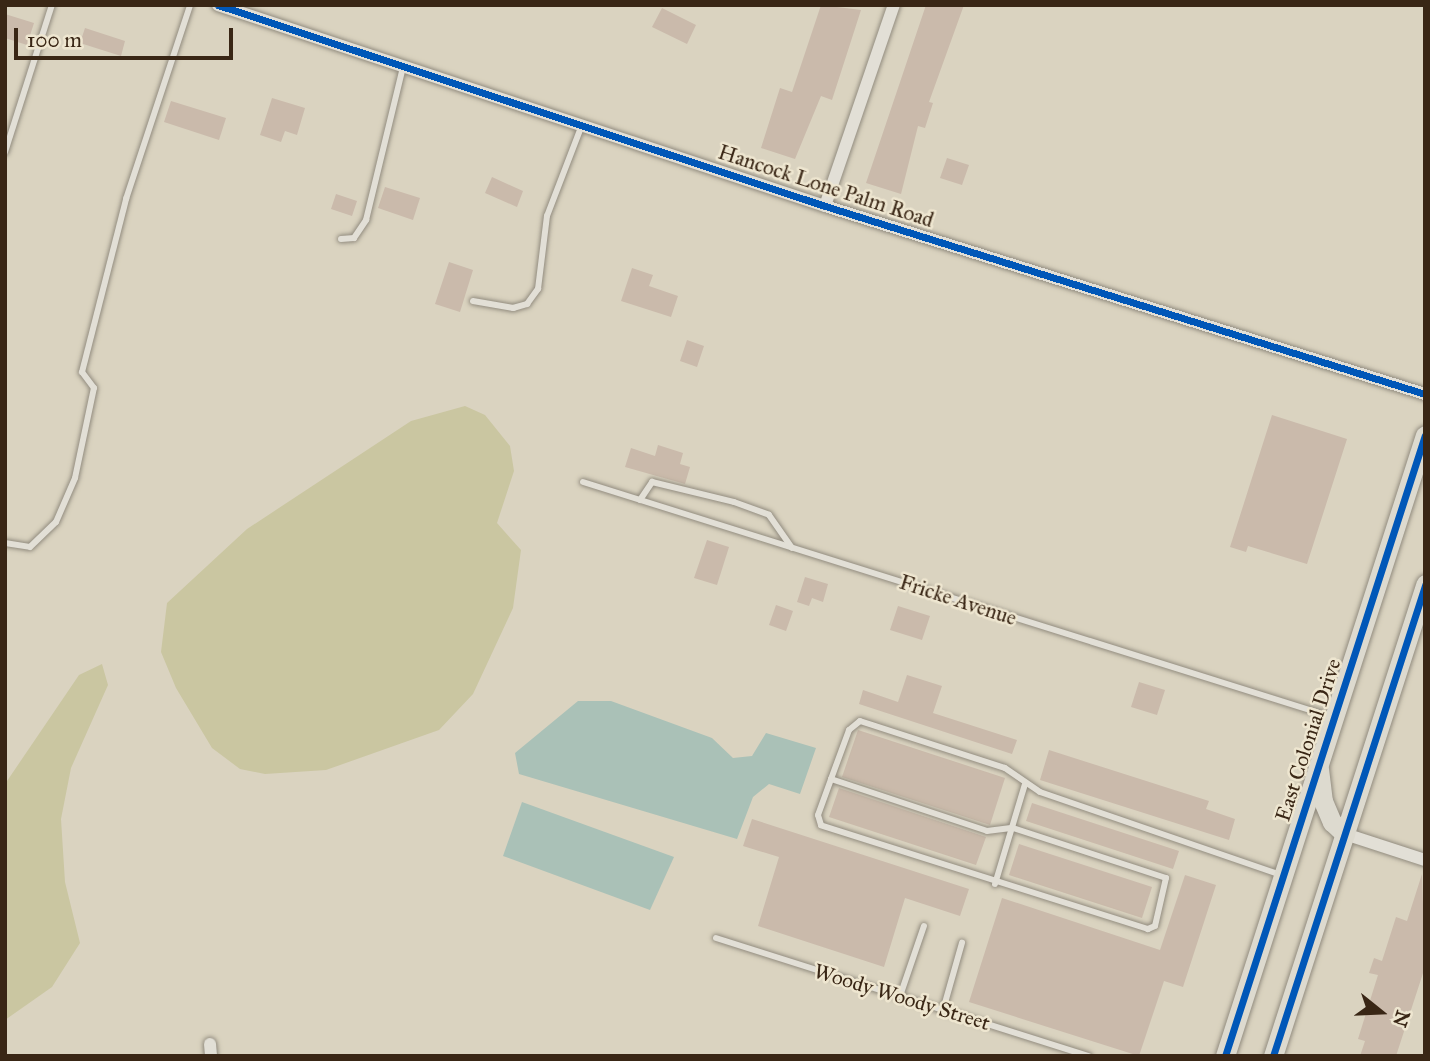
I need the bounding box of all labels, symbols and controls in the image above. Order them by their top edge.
scale bar [18,14,236,58]
text: 100 m [27,27,82,53]
street label: Hancock Lone Palm Road [715,139,937,233]
street label: Fricke Avenue [896,569,1020,631]
street label: East Colonial Drive [1270,655,1346,825]
street label: Woody Woody Street [811,958,993,1036]
north arrow [1346,977,1416,1047]
text: N [1388,1007,1415,1030]

